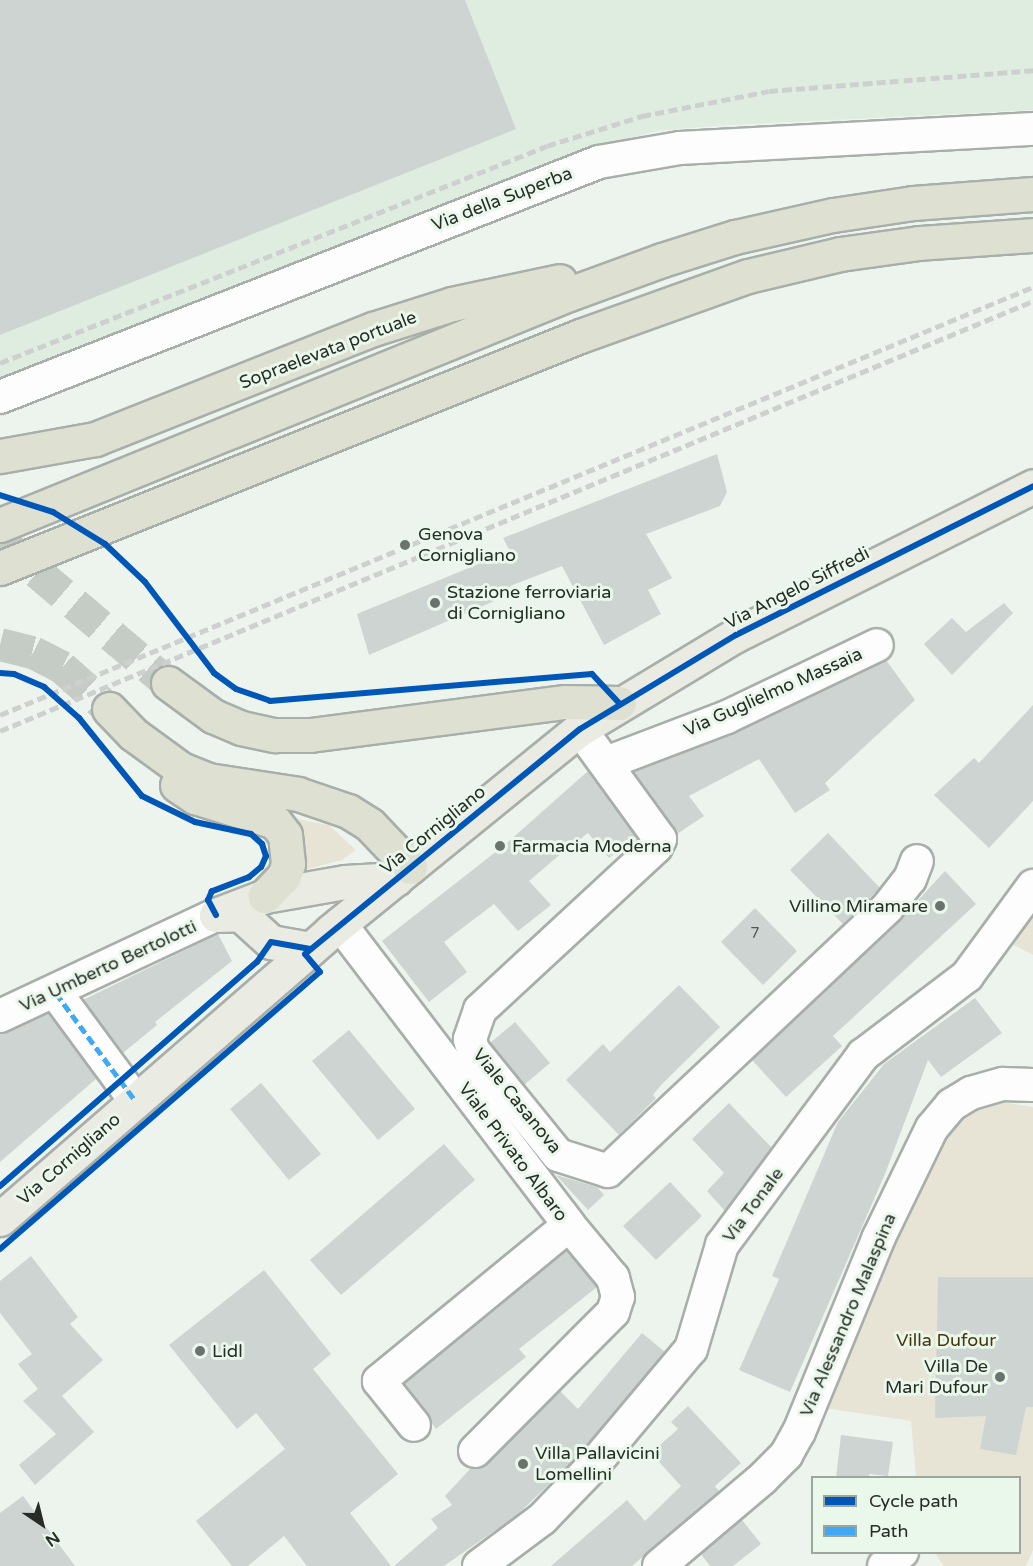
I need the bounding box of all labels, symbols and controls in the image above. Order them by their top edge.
street label: Via della Superba [429,162,575,236]
street label: Sopraelevata portuale [236,306,420,394]
place label: Genova Cornigliano [418,524,516,566]
marker: Genova Cornigliano [396,536,414,554]
street label: Via Angelo Siffredi [721,542,873,634]
place label: Stazione ferroviaria di Cornigliano [447,582,611,624]
marker: Stazione ferroviaria di Cornigliano [428,596,442,610]
street label: Via Guglielmo Massaia [681,643,865,741]
street label: Via Cornigliano [376,781,490,879]
place label: Farmacia Moderna [512,835,672,857]
marker: Farmacia Moderna [493,839,507,853]
place label: Villino Miramare [789,895,928,917]
marker: Villino Miramare [933,899,947,913]
street label: Via Umberto Bertolotti [16,915,200,1017]
house number: 7 [750,925,760,943]
street label: Viale Casanova [468,1044,566,1158]
street label: Viale Privato Albaro [454,1078,572,1226]
street label: Via Cornigliano [13,1108,125,1210]
street label: Via Tonale [718,1163,788,1247]
street label: Via Alessandro Malaspina [795,1210,901,1420]
park label: Villa Dufour [896,1329,996,1351]
place label: Lidl [212,1340,243,1362]
marker: Lidl [193,1344,207,1358]
place label: Villa De Mari Dufour [885,1356,988,1398]
marker: Villa De Mari Dufour [993,1370,1007,1384]
place label: Villa Pallavicini Lomellini [535,1443,660,1486]
marker: Villa Pallavicini Lomellini [516,1457,530,1471]
legend [811,1476,1021,1554]
text: Cycle path [869,1490,958,1512]
north arrow [12,1494,72,1554]
text: Path [869,1520,908,1542]
text: N [41,1527,63,1551]

